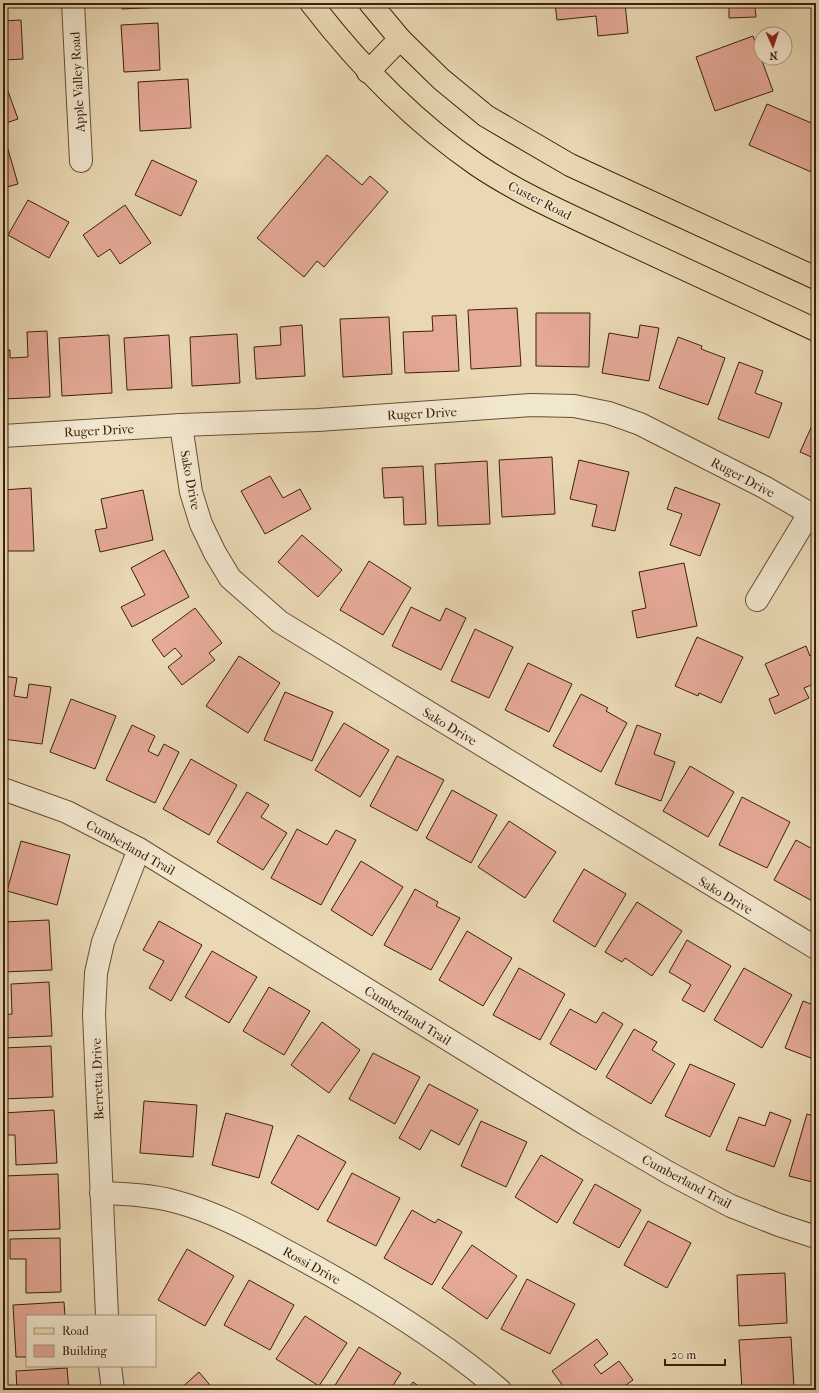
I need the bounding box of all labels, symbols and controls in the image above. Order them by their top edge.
north arrow [753,26,793,66]
street label: Apple Valley Road [67,30,88,134]
text: N [768,49,778,62]
street label: Custer Road [506,178,575,223]
street label: Ruger Drive [387,404,458,423]
street label: Ruger Drive [64,421,135,440]
street label: Sako Drive [177,449,204,512]
street label: Ruger Drive [708,454,778,501]
street label: Sako Drive [420,704,480,749]
street label: Cumberland Trail [84,817,178,878]
street label: Sako Drive [696,873,756,918]
street label: Cumberland Trail [362,983,454,1048]
street label: Berretta Drive [89,1037,106,1120]
street label: Cumberland Trail [639,1151,734,1212]
street label: Rossi Drive [280,1243,344,1288]
legend [26,1315,156,1367]
text: Road [62,1324,89,1338]
scale bar [665,1341,725,1367]
text: Building [62,1344,107,1358]
text: 20 m [671,1348,696,1362]

